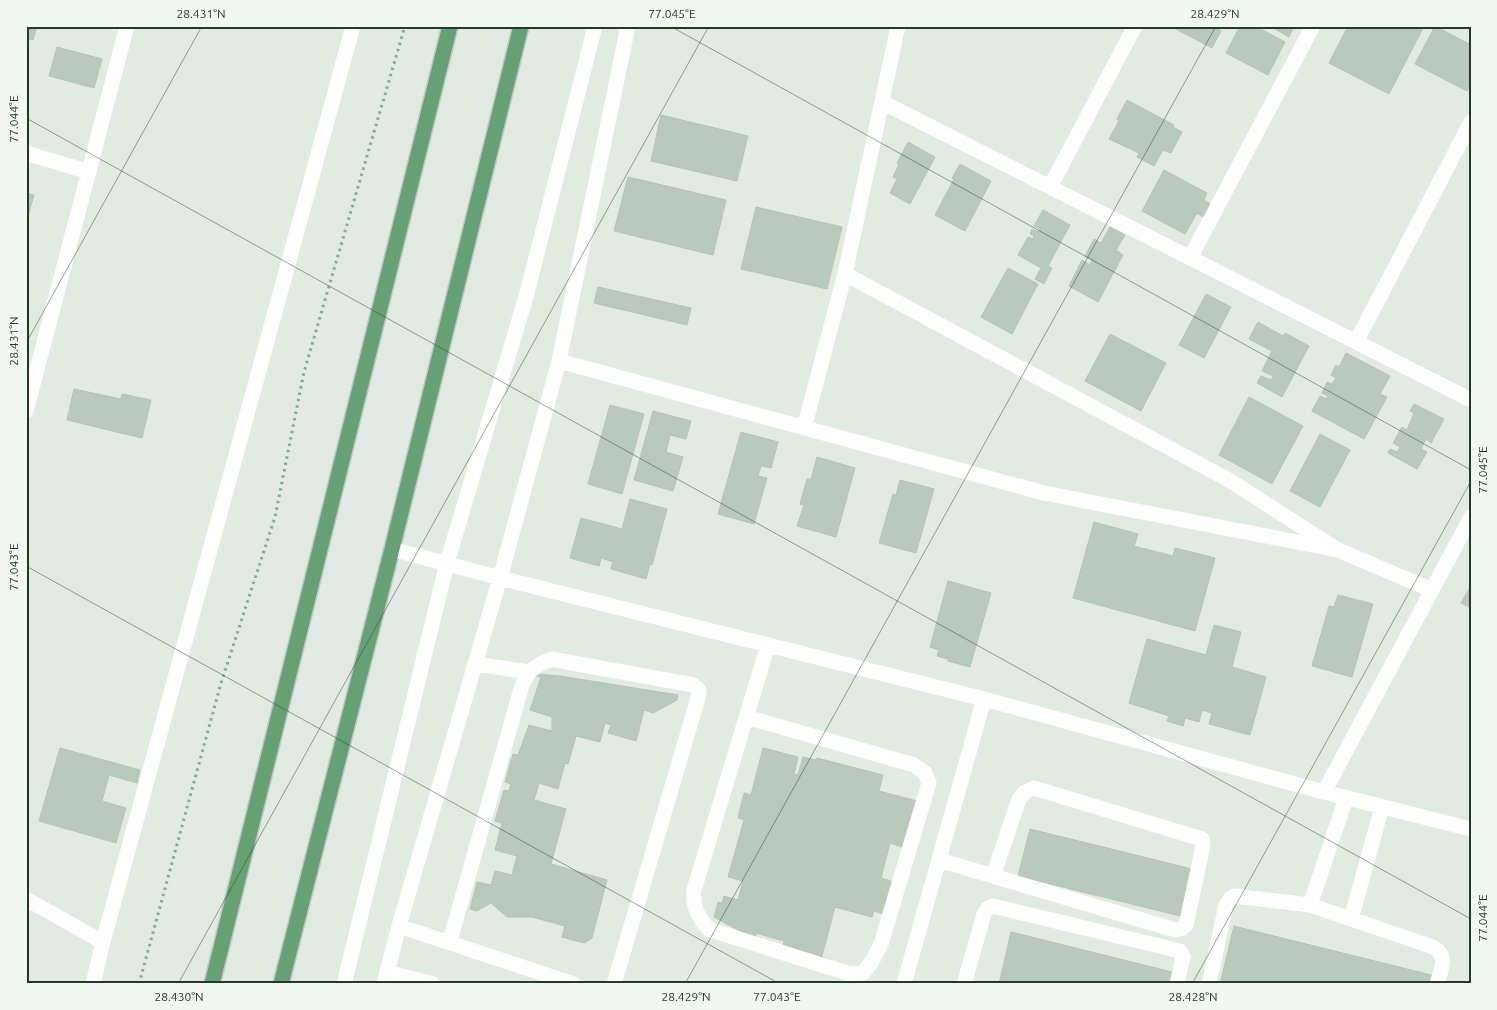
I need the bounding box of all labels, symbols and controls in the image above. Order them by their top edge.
text: 28.431°N [176,7,226,20]
text: 77.045°E [648,7,696,20]
text: 28.429°N [1190,7,1240,20]
text: 77.044°E [7,95,20,143]
text: 28.431°N [7,316,20,366]
text: 77.045°E [1476,446,1489,494]
text: 77.043°E [7,543,20,591]
text: 77.044°E [1476,894,1489,942]
text: 28.430°N [154,990,204,1003]
text: 28.429°N [661,990,711,1003]
text: 77.043°E [753,990,801,1003]
text: 28.428°N [1168,990,1218,1003]

